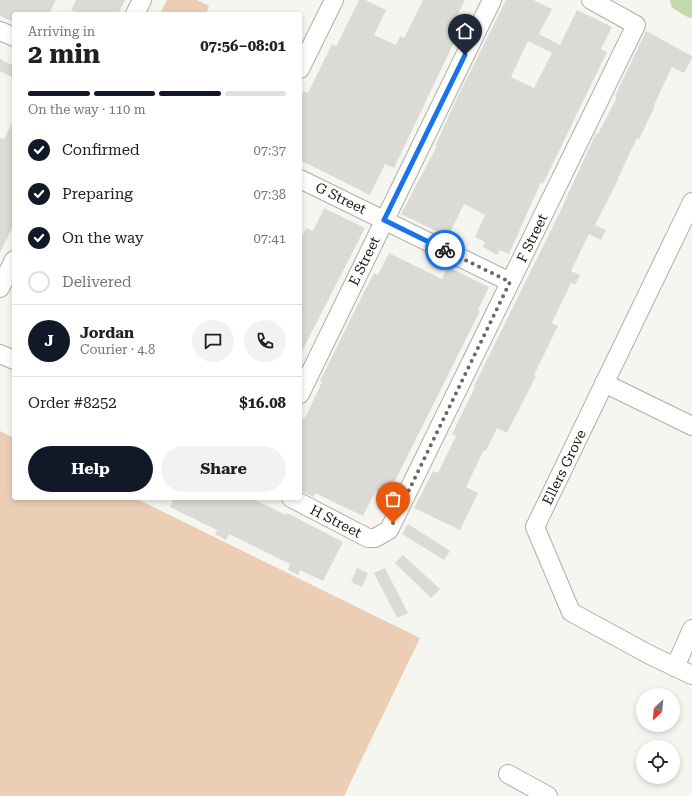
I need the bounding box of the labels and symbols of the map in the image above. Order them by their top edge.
pin [448,14,482,55]
street label: G Street [313,179,369,217]
street label: F Street [513,211,551,265]
courier [425,230,465,270]
street label: E Street [345,234,383,288]
street label: Ellers Grove [539,427,589,507]
pin [376,482,410,523]
street label: H Street [308,501,364,541]
north arrow [636,688,680,732]

